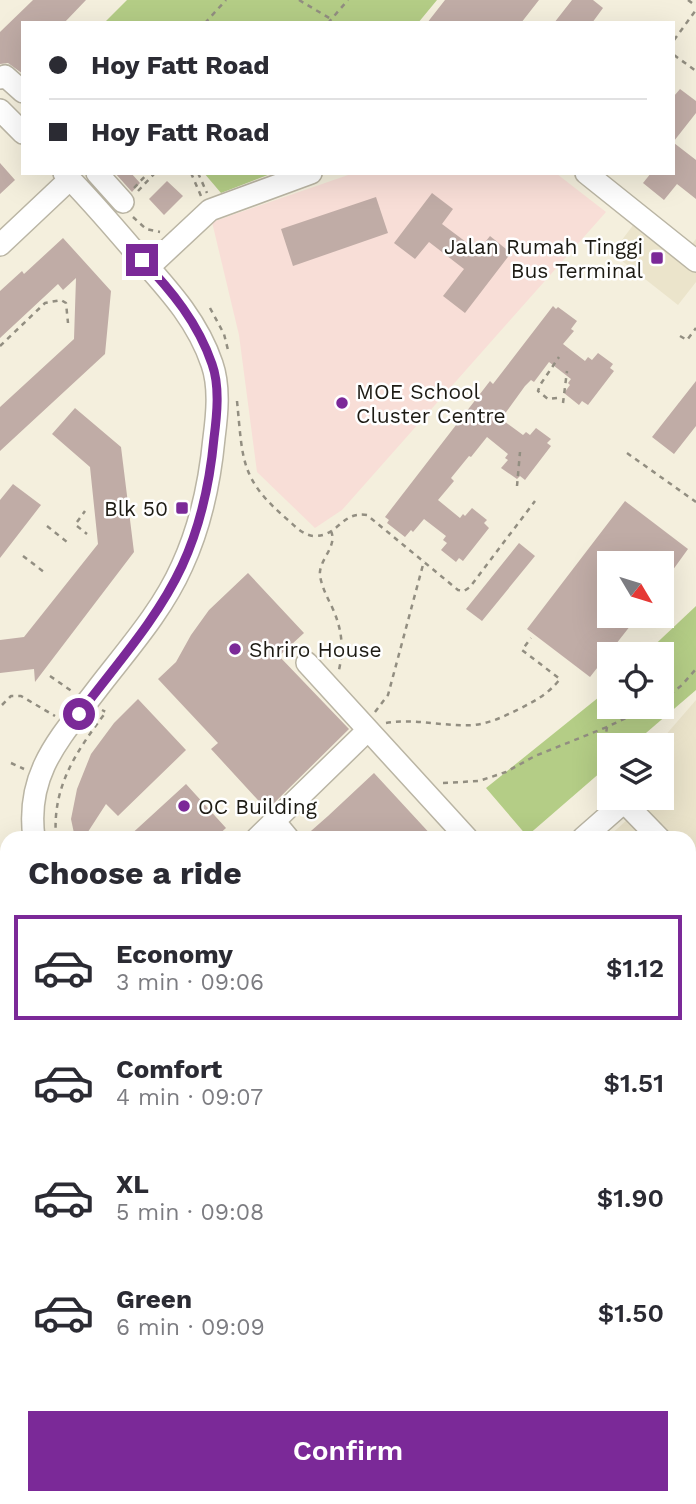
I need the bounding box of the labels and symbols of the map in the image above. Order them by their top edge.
place label: Jalan Rumah Tinggi Bus Terminal [444,234,644,283]
route end [126,244,158,276]
marker: Jalan Rumah Tinggi Bus Terminal [649,250,665,266]
place label: MOE School Cluster Centre [356,379,506,428]
marker: MOE School Cluster Centre [334,395,350,411]
place label: Blk 50 [104,496,168,521]
marker: Blk 50 [174,500,190,516]
north arrow [597,551,674,628]
place label: Shriro House [249,637,382,662]
marker: Shriro House [227,641,243,657]
route start [63,698,95,730]
place label: OC Building [198,794,318,819]
marker: OC Building [176,798,192,814]

